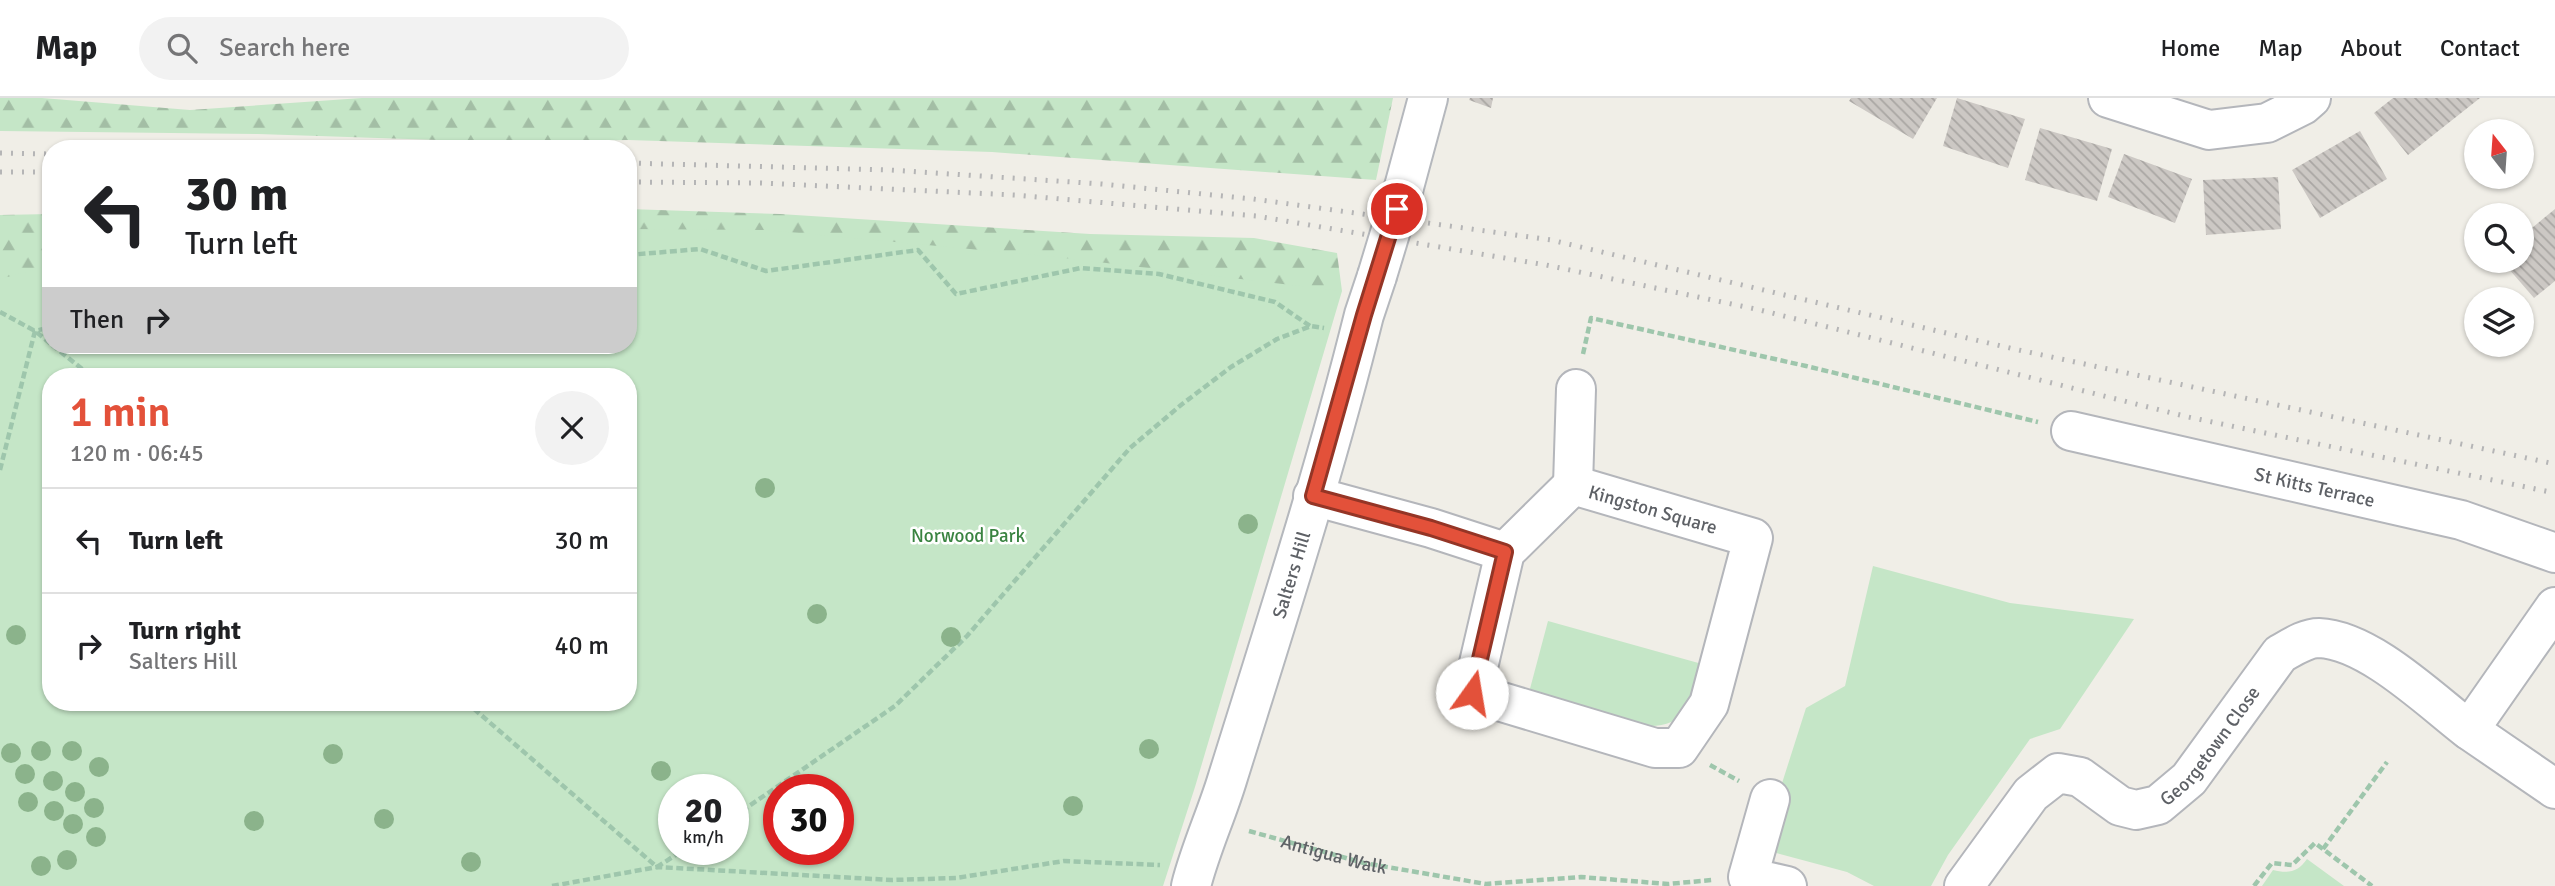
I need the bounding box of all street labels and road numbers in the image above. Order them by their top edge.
street label: St Kitts Terrace [2252,462,2377,513]
street label: Kingston Square [1586,480,1720,540]
street label: Salters Hill [1267,529,1316,622]
street label: Georgetown Close [2155,682,2266,811]
street label: Antigua Walk [1278,829,1389,880]

